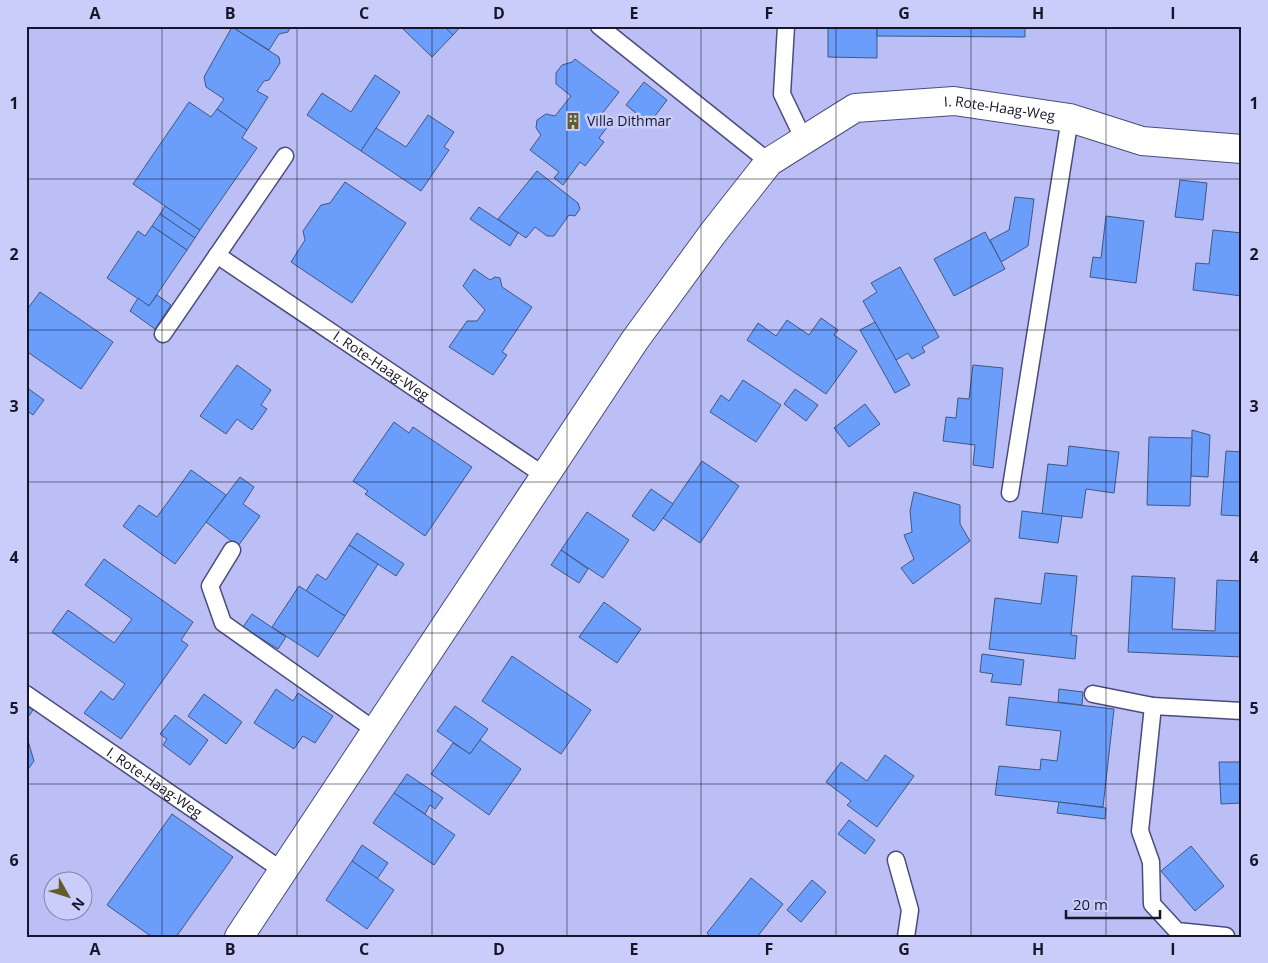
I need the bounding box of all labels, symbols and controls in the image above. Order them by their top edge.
text: A [89,2,101,24]
text: B [225,2,235,24]
text: C [359,2,369,24]
text: D [493,2,505,24]
text: E [630,2,639,24]
text: F [765,2,773,24]
text: G [898,2,910,24]
text: H [1032,2,1044,24]
text: I [1170,2,1176,24]
street label: I. Rote-Haag-Weg [943,91,1057,125]
text: 1 [9,92,19,114]
text: 1 [1249,92,1259,114]
building icon: Villa Dithmar [563,111,583,131]
place label: Villa Dithmar [587,111,671,130]
text: 2 [9,243,19,265]
text: 2 [1249,243,1259,265]
street label: I. Rote-Haag-Weg [330,326,434,405]
text: 3 [9,395,19,417]
text: 3 [1249,395,1259,417]
text: 4 [9,546,19,568]
text: 4 [1249,546,1259,568]
text: 5 [9,697,19,719]
text: 5 [1249,697,1259,719]
street label: I. Rote-Haag-Weg [103,742,207,822]
text: 6 [9,849,19,871]
text: 6 [1249,849,1259,871]
north arrow [42,870,92,920]
scale bar [1066,888,1159,920]
text: N [68,894,89,915]
text: 20 m [1073,894,1108,914]
text: A [89,938,101,960]
text: B [225,938,235,960]
text: C [359,938,369,960]
text: D [493,938,505,960]
text: E [630,938,639,960]
text: F [765,938,773,960]
text: G [898,938,910,960]
text: H [1032,938,1044,960]
text: I [1170,938,1176,960]

